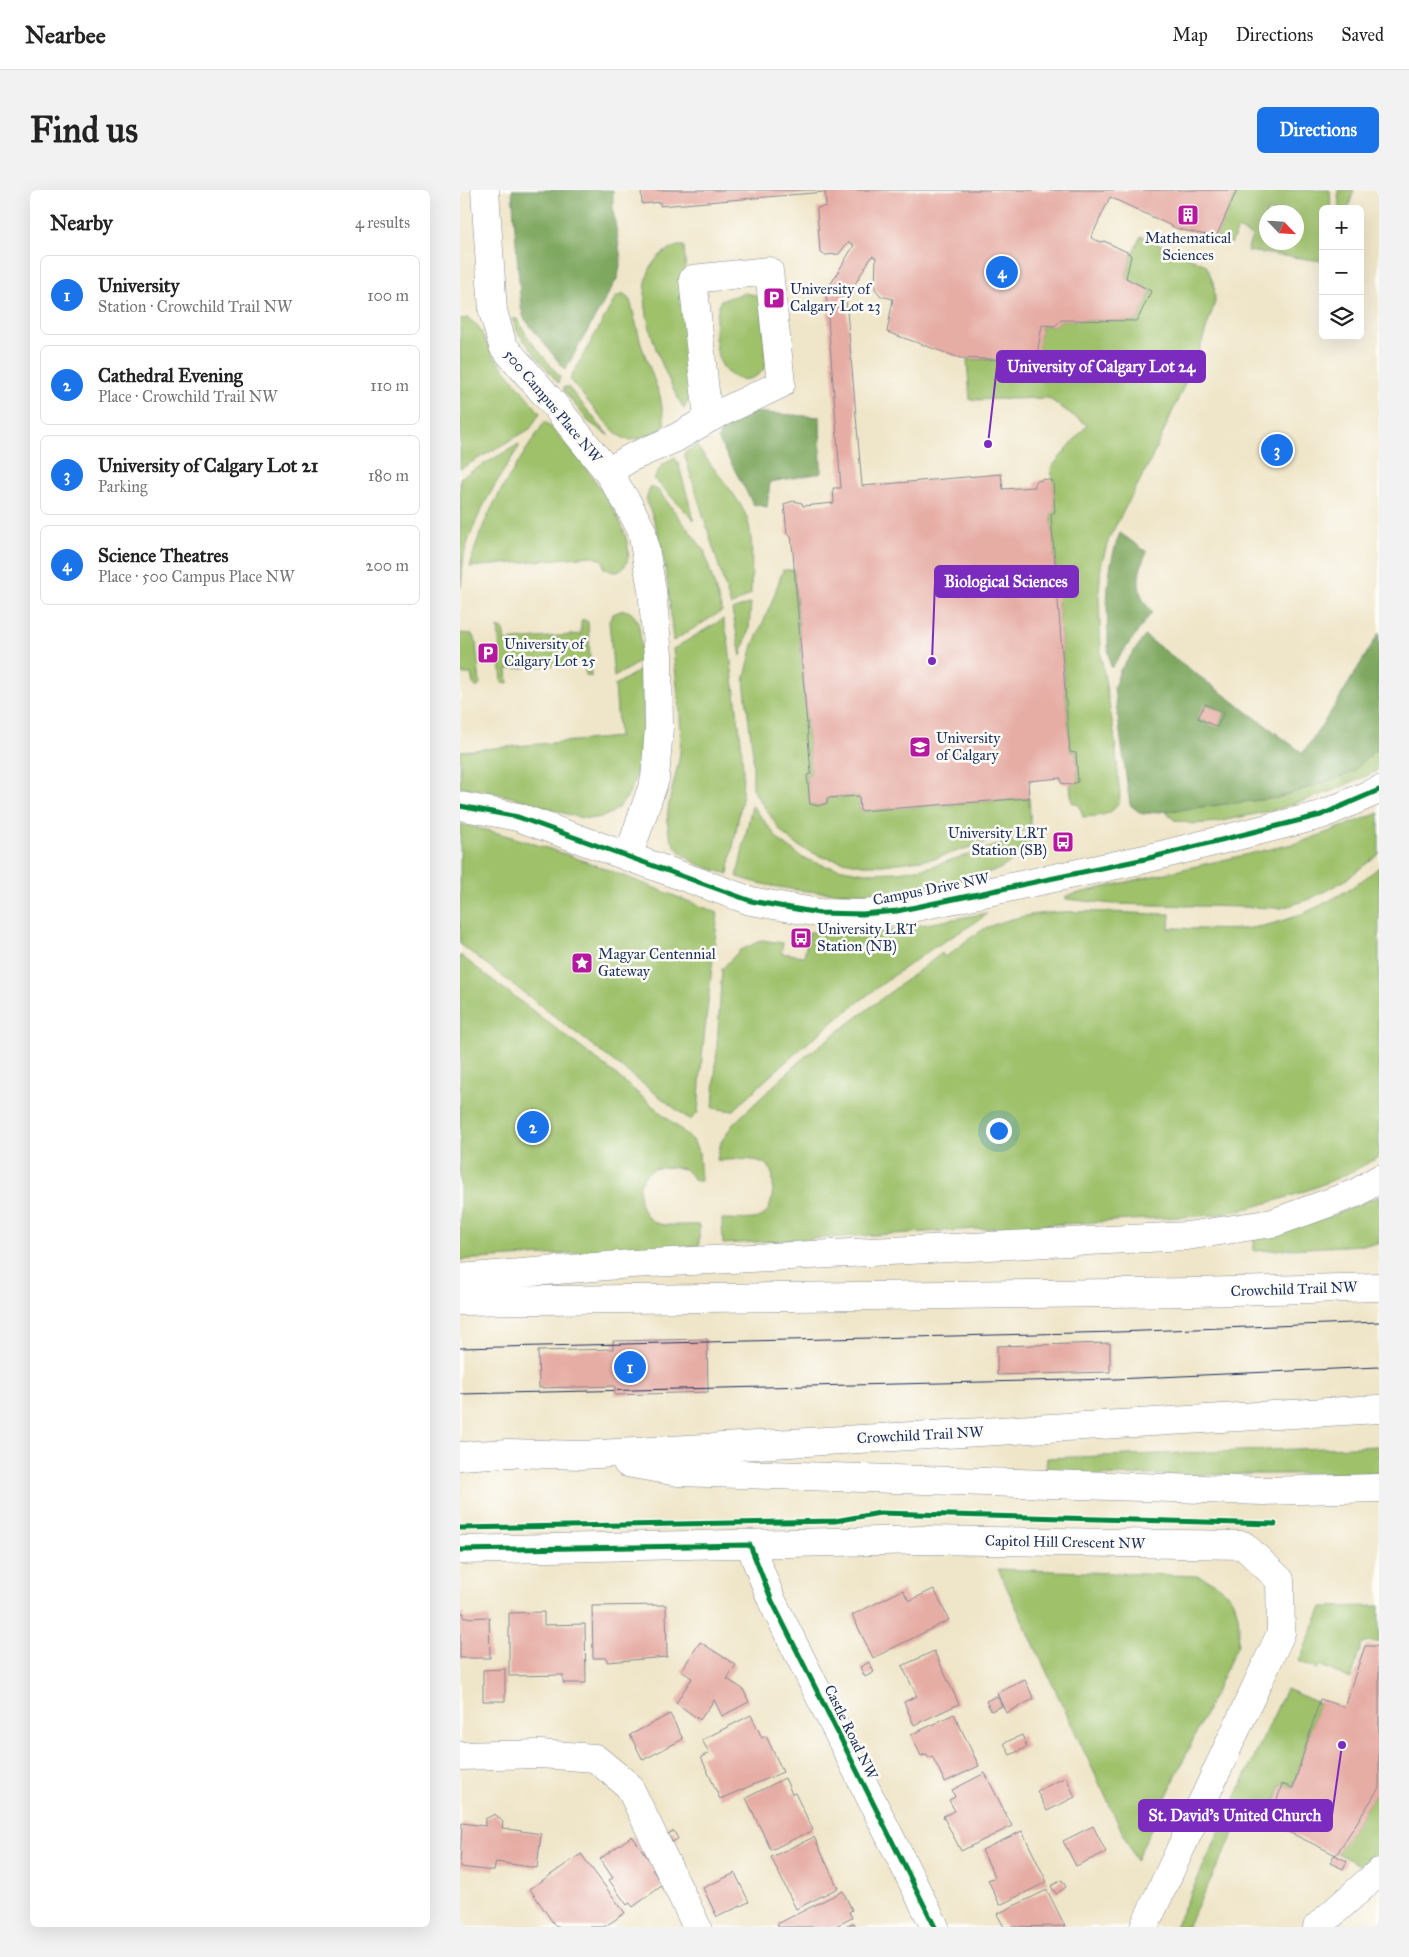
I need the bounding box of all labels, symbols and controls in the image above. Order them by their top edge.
text: Nearbee [25,20,106,50]
text: Map [1172,24,1208,46]
text: Directions [1236,24,1313,46]
text: Saved [1341,24,1384,46]
button: Directions [1257,107,1379,153]
text: Find us [30,109,138,152]
building icon: Mathematical Sciences [1176,203,1200,227]
north arrow [1259,205,1304,250]
map controls [1319,205,1364,340]
button: + [1319,205,1364,250]
text: Nearby [50,210,113,236]
text: 4 results [355,213,410,232]
place label: Mathematical Sciences [1145,229,1232,264]
button: − [1319,250,1364,295]
pin: 4 [986,253,1018,291]
text: University [98,274,179,297]
place label: University of Calgary Lot 23 [790,280,881,315]
text: 1 [64,286,70,305]
text: 100 m [367,286,409,305]
parking icon: University of Calgary Lot 23 [762,286,786,310]
button: layers [1319,295,1364,340]
text: Station · Crowchild Trail NW [98,297,292,316]
street label: 500 Campus Place NW [500,346,606,467]
callout: University of Calgary Lot 24 [997,351,1205,382]
text: University of Calgary Lot 24 [1007,357,1196,377]
text: Cathedral Evening [98,364,243,387]
text: 2 [63,376,71,395]
text: 110 m [370,376,409,395]
text: Place · Crowchild Trail NW [98,387,277,406]
pin: 3 [1261,431,1293,469]
text: University of Calgary Lot 21 [98,454,318,477]
text: 3 [64,466,70,485]
text: 180 m [368,466,409,485]
text: Parking [98,477,147,496]
text: Science Theatres [98,544,228,567]
text: 4 [63,556,71,575]
text: 200 m [366,556,409,575]
callout: Biological Sciences [935,566,1078,597]
text: Place · 500 Campus Place NW [98,567,294,586]
text: Biological Sciences [944,572,1068,592]
place label: University of Calgary Lot 25 [504,635,595,670]
parking icon: University of Calgary Lot 25 [476,641,500,665]
place label: University of Calgary [936,729,1001,764]
school or university icon: University of Calgary [908,735,932,759]
place label: University LRT Station (SB) [948,824,1047,860]
bus stop icon: University LRT Station (SB) [1051,830,1075,854]
street label: Campus Drive NW [871,869,991,909]
place label: University LRT Station (NB) [817,920,916,956]
bus stop icon: University LRT Station (NB) [789,926,813,950]
place label: Magyar Centennial Gateway [598,945,717,980]
place icon: Magyar Centennial Gateway [570,951,594,975]
pin: 2 [517,1108,549,1146]
your location [986,1118,1012,1144]
street label: Crowchild Trail NW [1230,1278,1358,1300]
pin: 1 [614,1348,646,1386]
street label: Crowchild Trail NW [856,1423,985,1447]
street label: Capitol Hill Crescent NW [985,1532,1146,1552]
street label: Castle Road NW [820,1682,882,1783]
callout: St. David's United Church [1139,1800,1332,1831]
text: St. David's United Church [1149,1806,1322,1825]

